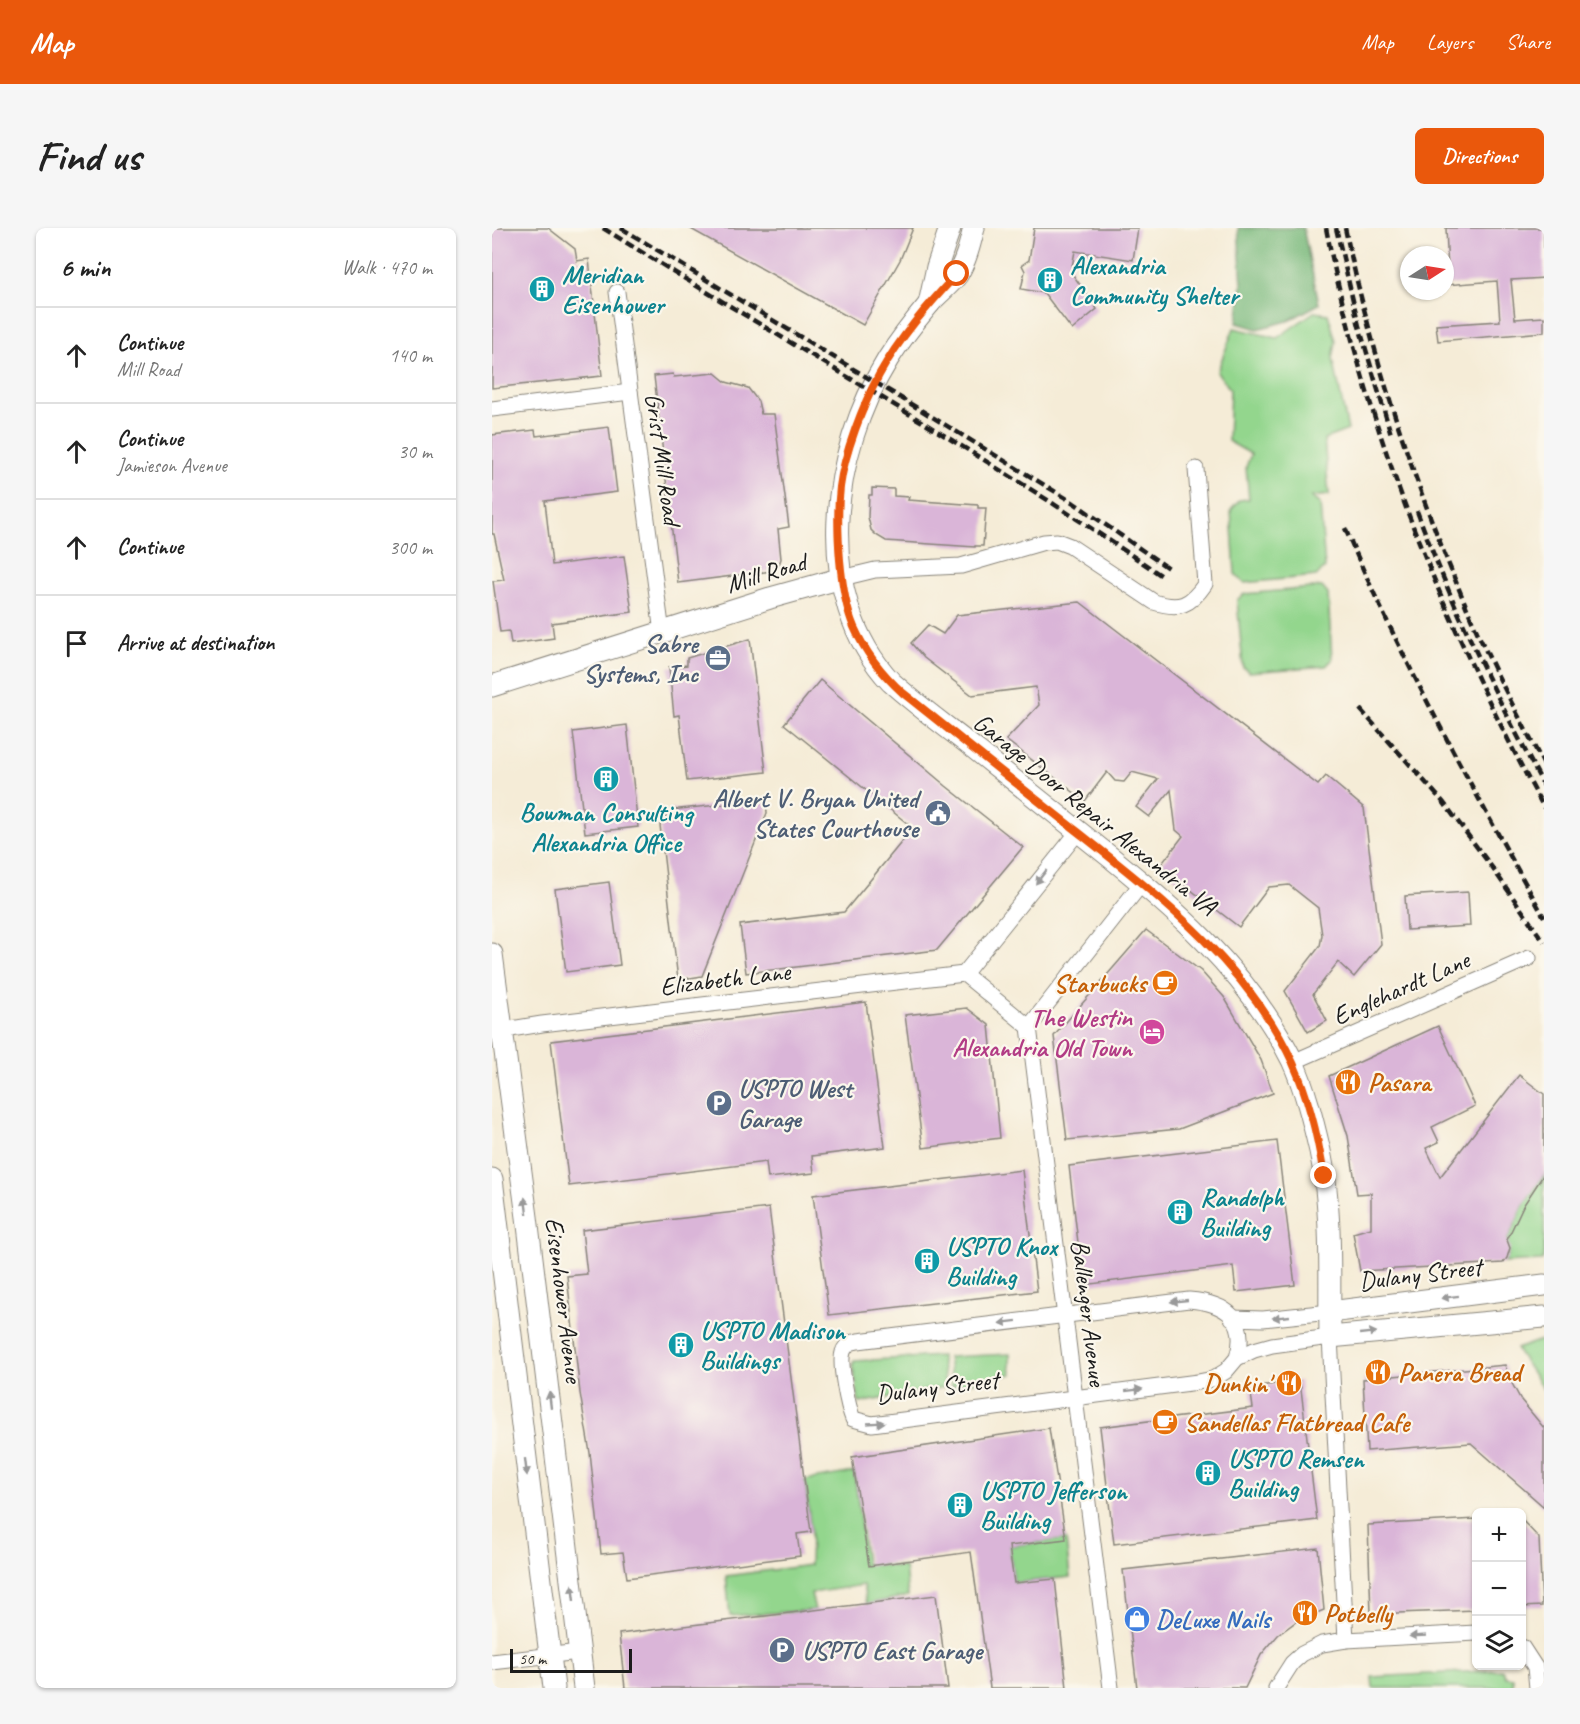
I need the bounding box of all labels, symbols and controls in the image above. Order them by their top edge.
text: Map [30,25,73,60]
text: Map [1361,29,1394,55]
text: Layers [1427,29,1473,55]
text: Share [1506,29,1550,55]
button: Directions [1415,128,1544,184]
text: Find us [36,130,141,183]
north arrow [1400,246,1454,300]
place label: Alexandria Community Shelter [1070,249,1241,312]
text: 6 min [60,251,110,284]
text: Walk · 470 m [342,255,432,280]
place label: Meridian Eisenhower [562,258,666,321]
route start [943,260,969,286]
building icon: Alexandria Community Shelter [1035,265,1065,295]
building icon: Meridian Eisenhower [527,274,557,304]
text: Continue [117,329,183,357]
icon: ahead [60,339,93,372]
text: 140 m [389,343,432,368]
text: Mill Road [117,357,180,382]
street label: Grist Mill Road [637,391,689,531]
text: Continue [117,425,183,453]
icon: ahead [60,435,93,468]
text: 30 m [398,439,432,464]
text: Jamieson Avenue [117,453,227,478]
icon: ahead [60,531,93,564]
text: Continue [117,533,183,561]
text: 300 m [389,535,432,560]
street label: Mill Road [722,544,814,601]
icon: arrive [60,627,93,660]
place label: Sabre Systems, Inc [583,627,700,690]
text: Arrive at destination [117,629,274,657]
office icon: Sabre Systems, Inc [703,643,733,673]
street label: Garage Door Repair Alexandria VA [967,706,1225,924]
building icon: Bowman Consulting Alexandria Office [591,764,621,794]
place label: Albert V. Bryan United States Courthouse [712,782,923,845]
place label: Bowman Consulting Alexandria Office [519,796,695,859]
public building icon: Albert V. Bryan United States Courthouse [923,798,953,828]
one-way arrow [1035,870,1047,885]
street label: Englehardt Lane [1327,942,1477,1033]
street label: Elizabeth Lane [658,954,793,1003]
place label: Starbucks [1054,967,1149,1000]
cafe icon: Starbucks [1150,968,1180,998]
place label: The Westin Alexandria Old Town [952,1001,1134,1064]
hotel icon: The Westin Alexandria Old Town [1137,1017,1167,1047]
place label: Pasara [1368,1066,1433,1099]
restaurant icon: Pasara [1333,1067,1363,1097]
place label: USPTO West Garage [738,1072,855,1135]
parking icon: USPTO West Garage [704,1088,734,1118]
route end [1310,1162,1336,1188]
place label: Randolph Building [1200,1181,1285,1244]
one-way arrow [521,1197,530,1216]
building icon: Randolph Building [1165,1197,1195,1227]
street label: Eisenhower Avenue [538,1216,591,1387]
place label: USPTO Knox Building [946,1230,1059,1293]
street label: Ballenger Avenue [1064,1238,1115,1390]
building icon: USPTO Knox Building [912,1246,942,1276]
street label: Dulany Street [1357,1250,1487,1298]
one-way arrow [1440,1293,1459,1302]
one-way arrow [1170,1296,1189,1306]
one-way arrow [1271,1312,1290,1322]
place label: USPTO Madison Buildings [700,1314,847,1377]
one-way arrow [998,1317,1017,1327]
one-way arrow [1358,1328,1377,1338]
building icon: USPTO Madison Buildings [666,1330,696,1360]
place label: Panera Bread [1398,1356,1525,1389]
restaurant icon: Panera Bread [1363,1357,1393,1387]
street label: Dulany Street [874,1363,1004,1411]
place label: Dunkin' [1203,1367,1275,1400]
restaurant icon: Dunkin' [1274,1368,1304,1398]
one-way arrow [1125,1385,1144,1395]
one-way arrow [545,1390,554,1409]
place label: Sandellas Flatbread Cafe [1184,1406,1412,1439]
cafe icon: Sandellas Flatbread Cafe [1150,1407,1180,1437]
one-way arrow [867,1418,886,1427]
place label: USPTO Remsen Building [1228,1442,1366,1505]
one-way arrow [522,1457,531,1476]
building icon: USPTO Remsen Building [1193,1458,1223,1488]
place label: USPTO Jefferson Building [980,1474,1129,1537]
building icon: USPTO Jefferson Building [945,1490,975,1520]
map controls [1472,1508,1526,1670]
button: + [1472,1508,1526,1562]
button: − [1472,1562,1526,1616]
one-way arrow [568,1584,578,1603]
place label: Potbelly [1324,1597,1394,1630]
restaurant icon: Potbelly [1290,1598,1320,1628]
place label: DeLuxe Nails [1156,1603,1273,1636]
shop icon: DeLuxe Nails [1122,1604,1152,1634]
button: layers [1472,1616,1526,1670]
one-way arrow [1409,1632,1428,1641]
place label: USPTO East Garage [802,1634,984,1667]
parking icon: USPTO East Garage [767,1635,797,1665]
scale bar [510,1646,632,1674]
text: 50 m [519,1649,546,1669]

